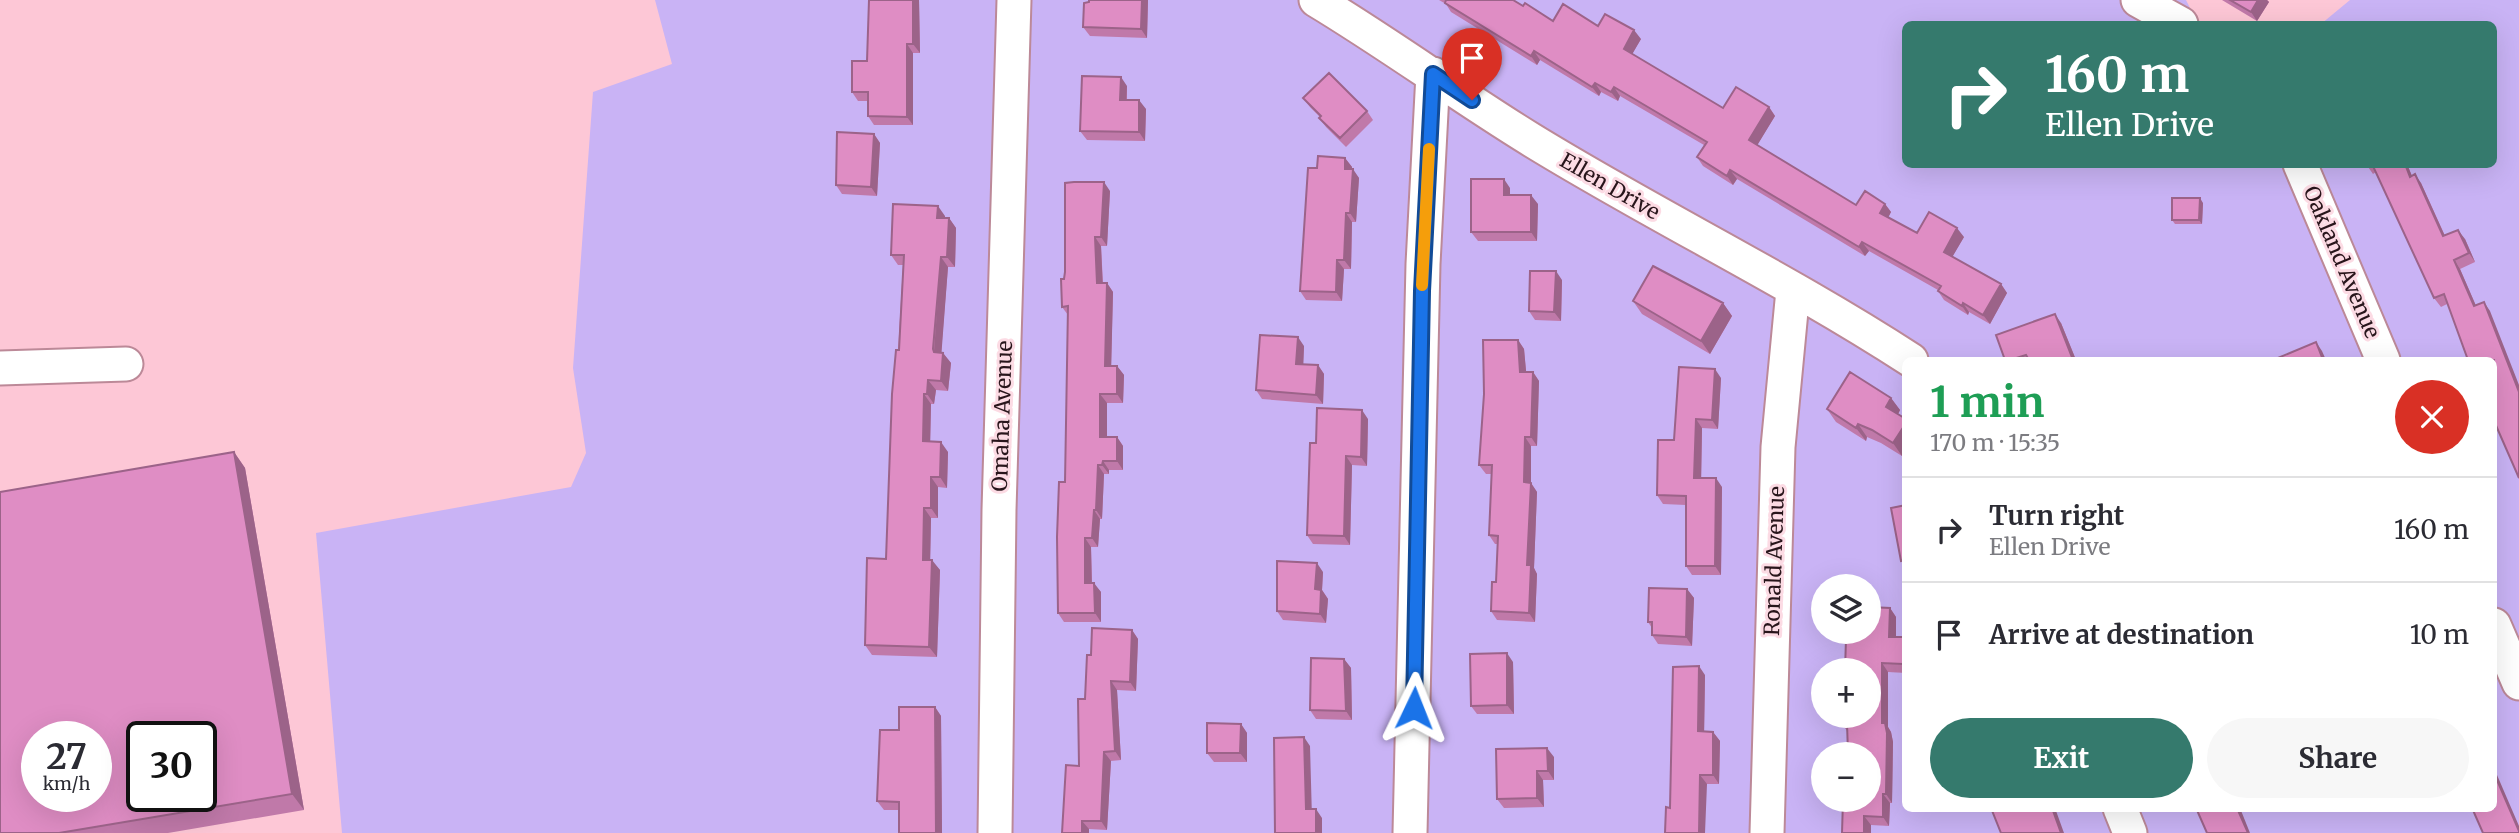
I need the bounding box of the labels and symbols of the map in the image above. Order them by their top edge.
pin [1442,28,1502,100]
street label: Ellen Drive [1555,147,1665,225]
street label: Oakland Avenue [2298,182,2386,342]
street label: Omaha Avenue [986,340,1018,492]
street label: Ronald Avenue [1758,486,1790,636]
position arrow [1377,671,1451,745]
speed limit sign: 30 [126,721,217,812]

